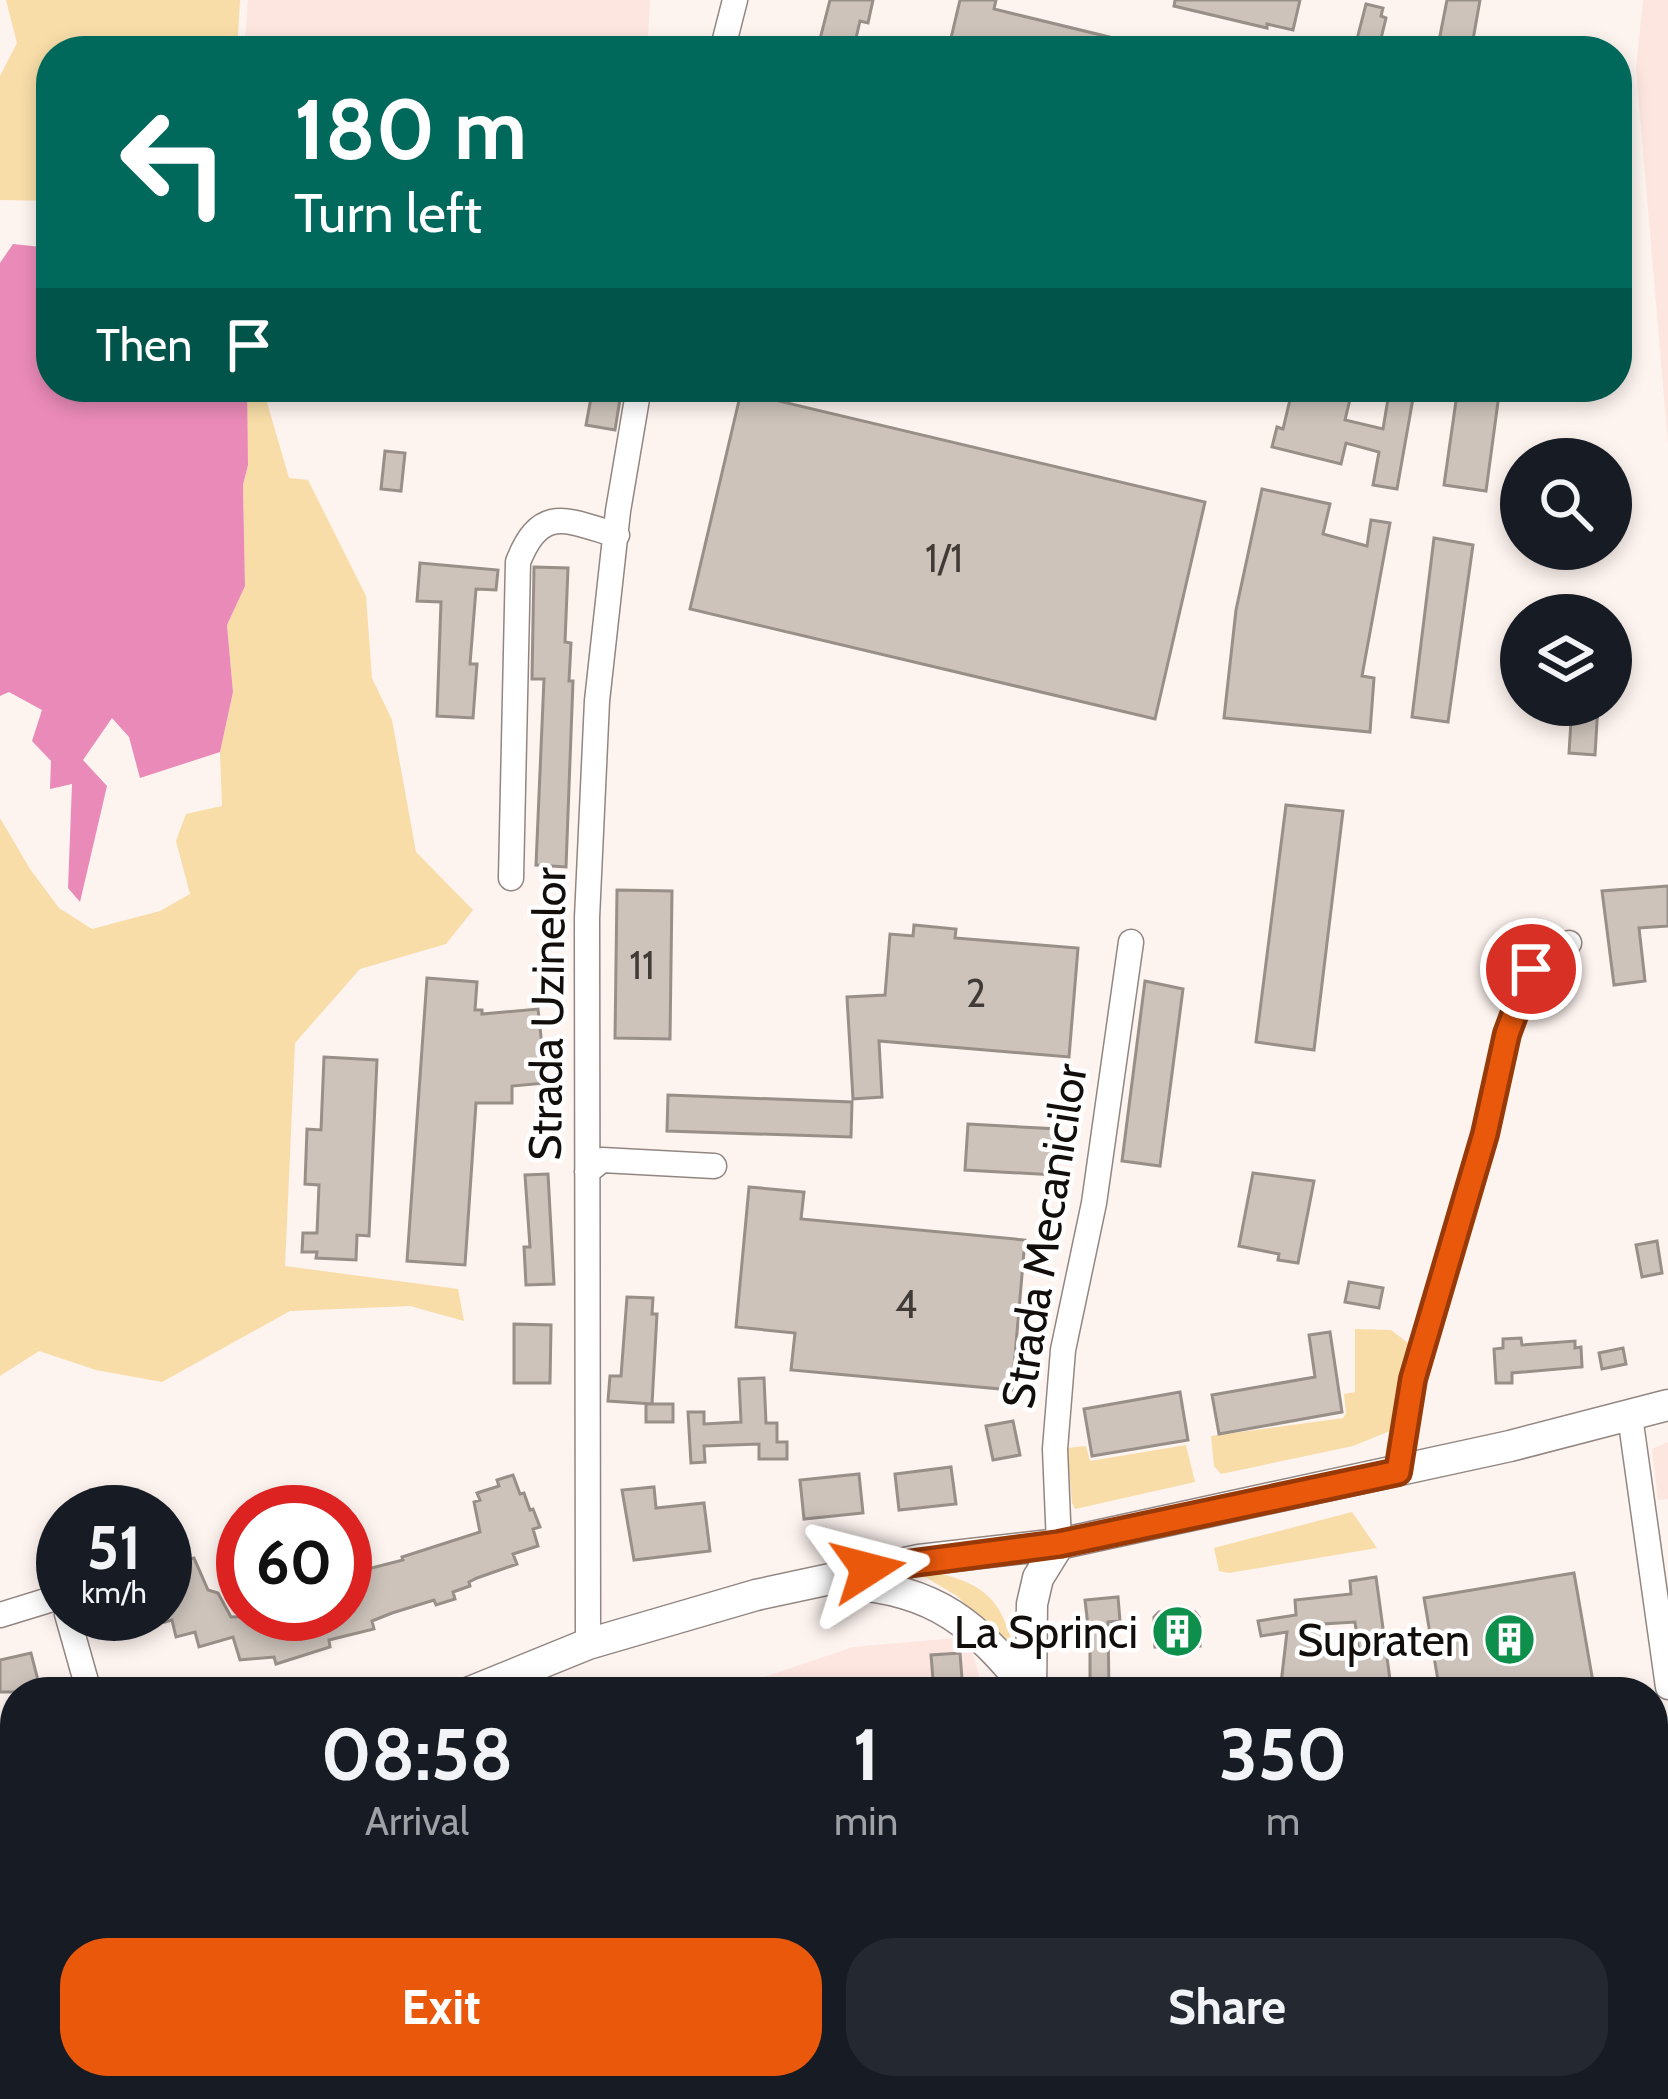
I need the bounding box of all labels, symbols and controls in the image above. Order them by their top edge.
text: 180 m [294,78,527,180]
icon: left [96,84,252,240]
text: Turn left [294,180,482,246]
icon: arrive [216,312,282,378]
text: Then [96,318,192,372]
map controls [1500,438,1632,726]
button: search [1500,438,1632,570]
house number: 1/1 [925,534,963,582]
button: layers [1500,594,1632,726]
street label: Strada Uzinelor [517,866,577,1161]
pin [1480,918,1582,1020]
icon: arrive [1498,936,1564,1002]
house number: 11 [629,941,655,989]
house number: 2 [966,969,986,1017]
street label: Strada Mecanicilor [990,1059,1098,1412]
house number: 4 [895,1280,917,1328]
speed limit sign: 60 [216,1485,372,1641]
position arrow [805,1506,931,1632]
text: 51 [87,1511,141,1584]
text: km/h [81,1574,147,1611]
building icon: La Sprinci [1149,1604,1205,1660]
place label: La Sprinci [954,1605,1138,1659]
building icon: Supraten [1481,1612,1537,1668]
place label: Supraten [1297,1613,1470,1667]
text: 08:58 [321,1711,513,1798]
text: 1 [853,1711,879,1798]
text: 350 [1219,1711,1347,1798]
text: Arrival [365,1797,469,1845]
text: min [834,1797,898,1845]
text: m [1266,1797,1300,1845]
button: Exit [60,1938,822,2076]
button: Share [846,1938,1608,2076]

